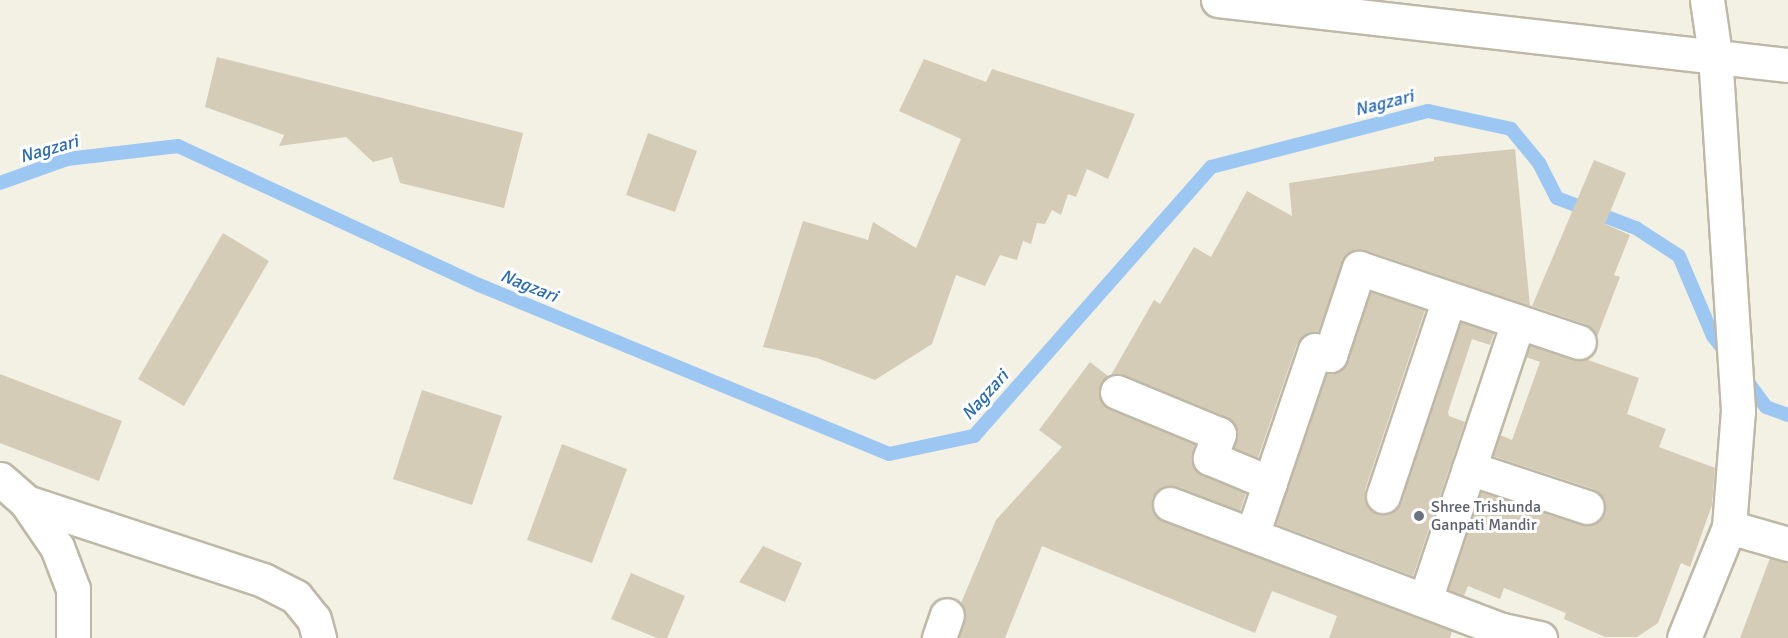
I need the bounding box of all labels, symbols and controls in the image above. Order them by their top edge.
water label: Nagzari [1352,85,1416,121]
water label: Nagzari [17,130,81,168]
water label: Nagzari [497,265,561,307]
water label: Nagzari [957,366,1013,424]
place label: Shree Trishunda Ganpati Mandir [1431,497,1541,535]
marker: Shree Trishunda Ganpati Mandir [1412,509,1426,523]

